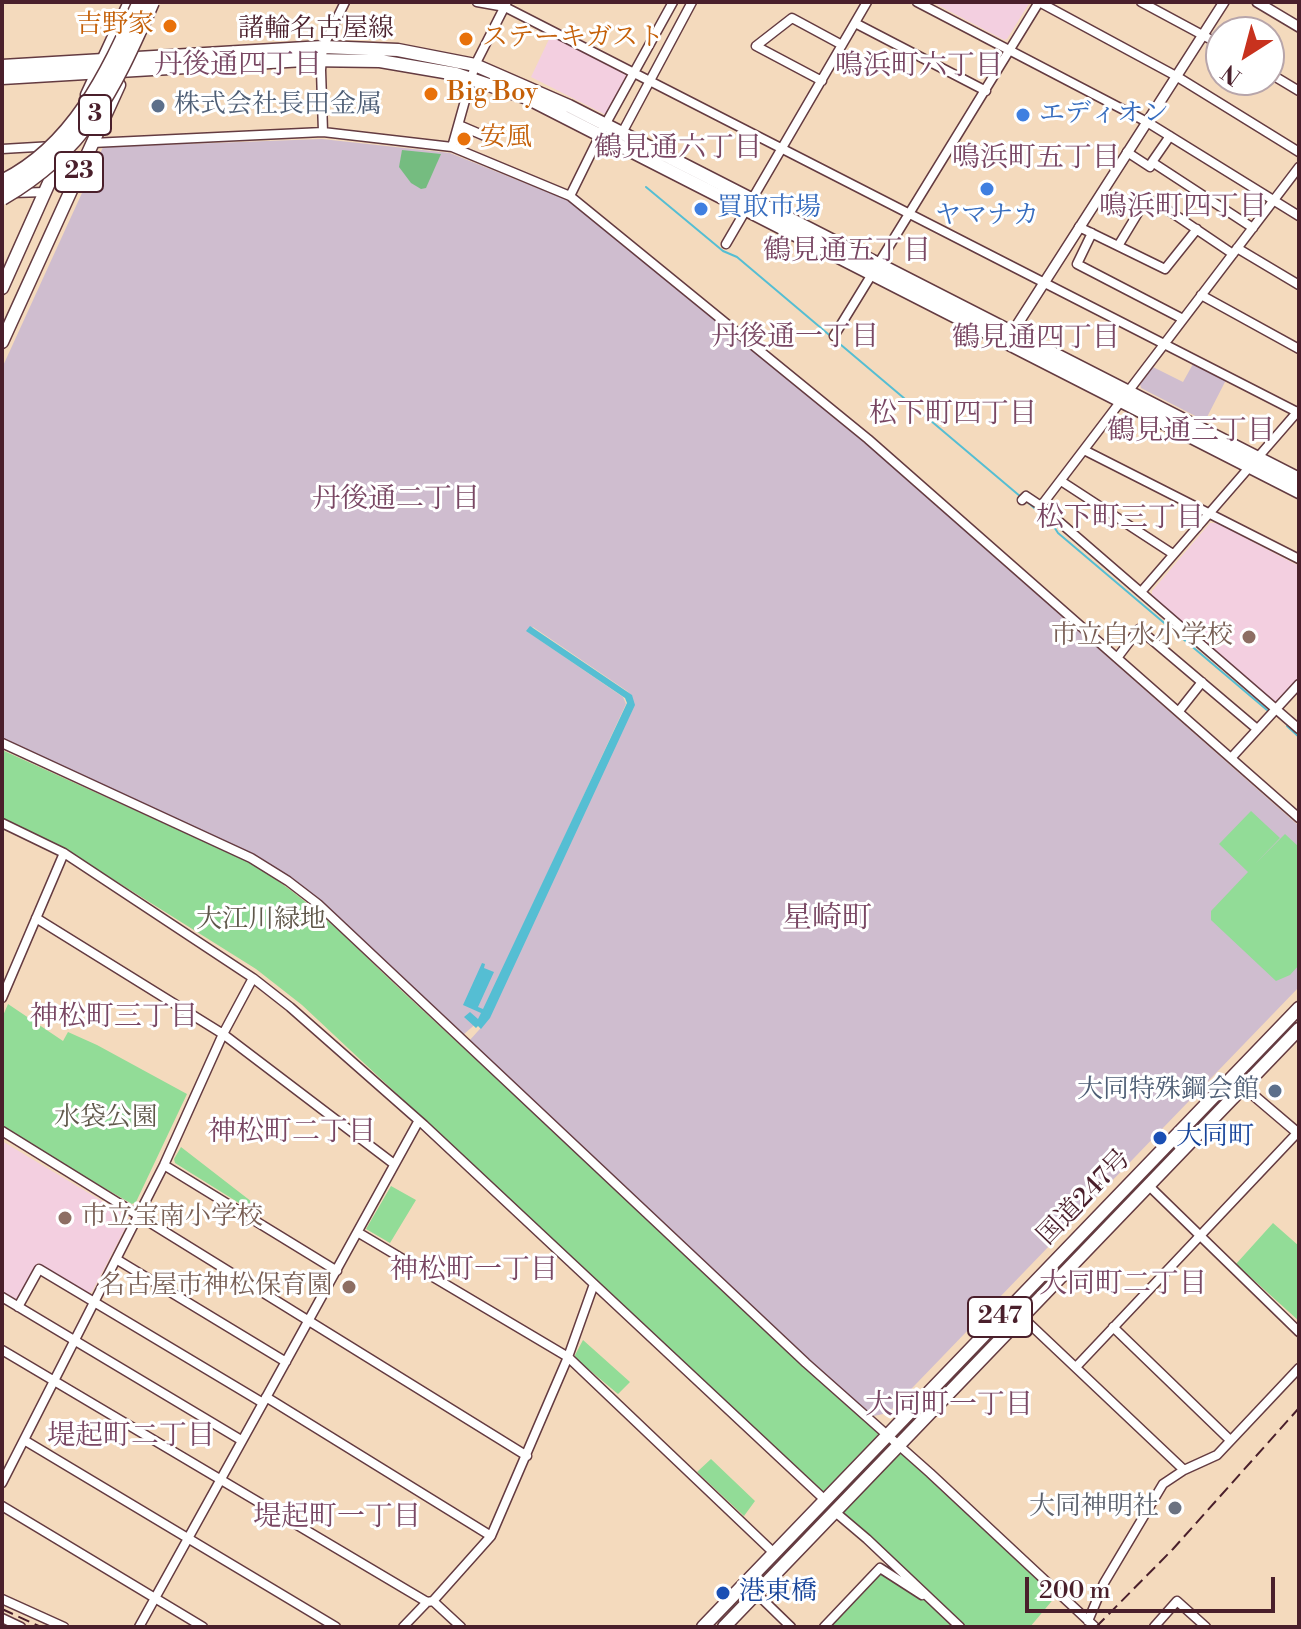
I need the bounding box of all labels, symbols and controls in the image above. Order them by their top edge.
place label: 吉野家 [76,10,154,42]
street label: 諸輪名古屋線 [238,14,394,46]
north arrow [1205,16,1285,96]
marker: 吉野家 [161,17,179,35]
place label: ステーキガスト [482,23,664,55]
marker: ステーキガスト [457,30,475,48]
district label: 丹後通四丁目 [154,49,322,83]
district label: 鳴浜町六丁目 [835,50,1003,84]
text: N [1217,58,1247,90]
place label: Big Boy [447,78,538,110]
marker: Big Boy [422,85,440,103]
place label: 株式会社長田金属 [174,90,382,122]
road number: 3 [79,95,111,135]
marker: 株式会社長田金属 [149,97,167,115]
place label: エディオン [1039,99,1169,131]
marker: エディオン [1014,106,1032,124]
place label: 安風 [480,123,532,155]
marker: 安風 [455,130,473,148]
district label: 鶴見通六丁目 [594,132,762,166]
district label: 鳴浜町五丁目 [952,142,1120,176]
road number: 23 [55,152,103,192]
marker: ヤマナカ [978,180,996,198]
district label: 鳴浜町四丁目 [1099,191,1267,225]
place label: 買取市場 [717,193,821,225]
marker: 買取市場 [692,200,710,218]
place label: ヤマナカ [935,201,1039,233]
district label: 鶴見通五丁目 [763,235,931,269]
district label: 丹後通一丁目 [711,321,879,355]
district label: 鶴見通四丁目 [952,322,1120,356]
district label: 松下町四丁目 [869,398,1037,432]
district label: 鶴見通三丁目 [1107,415,1275,449]
district label: 丹後通二丁目 [312,483,480,517]
district label: 松下町三丁目 [1036,502,1204,536]
place label: 市立白水小学校 [1051,621,1233,653]
marker: 市立白水小学校 [1240,628,1258,646]
district label: 星崎町 [782,902,872,938]
park label: 大江川緑地 [196,905,326,937]
district label: 神松町三丁目 [30,1001,198,1035]
place label: 大同特殊鋼会館 [1077,1075,1259,1107]
marker: 大同特殊鋼会館 [1266,1082,1284,1100]
park label: 水袋公園 [54,1103,158,1135]
district label: 神松町二丁目 [208,1116,376,1150]
place label: 大同町 [1176,1122,1254,1154]
marker: 大同町 [1151,1129,1169,1147]
street label: 国道247号 [1032,1144,1138,1252]
place label: 市立宝南小学校 [81,1202,263,1234]
marker: 市立宝南小学校 [56,1209,74,1227]
district label: 神松町一丁目 [390,1254,558,1288]
district label: 大同町二丁目 [1039,1268,1207,1302]
place label: 名古屋市神松保育園 [99,1271,333,1303]
marker: 名古屋市神松保育園 [340,1278,358,1296]
road number: 247 [968,1297,1032,1337]
district label: 大同町一丁目 [865,1389,1033,1423]
district label: 堤起町二丁目 [47,1420,215,1454]
place label: 大同神明社 [1029,1492,1159,1524]
marker: 大同神明社 [1166,1499,1184,1517]
district label: 堤起町一丁目 [253,1501,421,1535]
scale bar [1029,1561,1279,1611]
text: 200 m [1039,1576,1110,1606]
place label: 港東橋 [739,1577,817,1609]
marker: 港東橋 [714,1584,732,1602]

